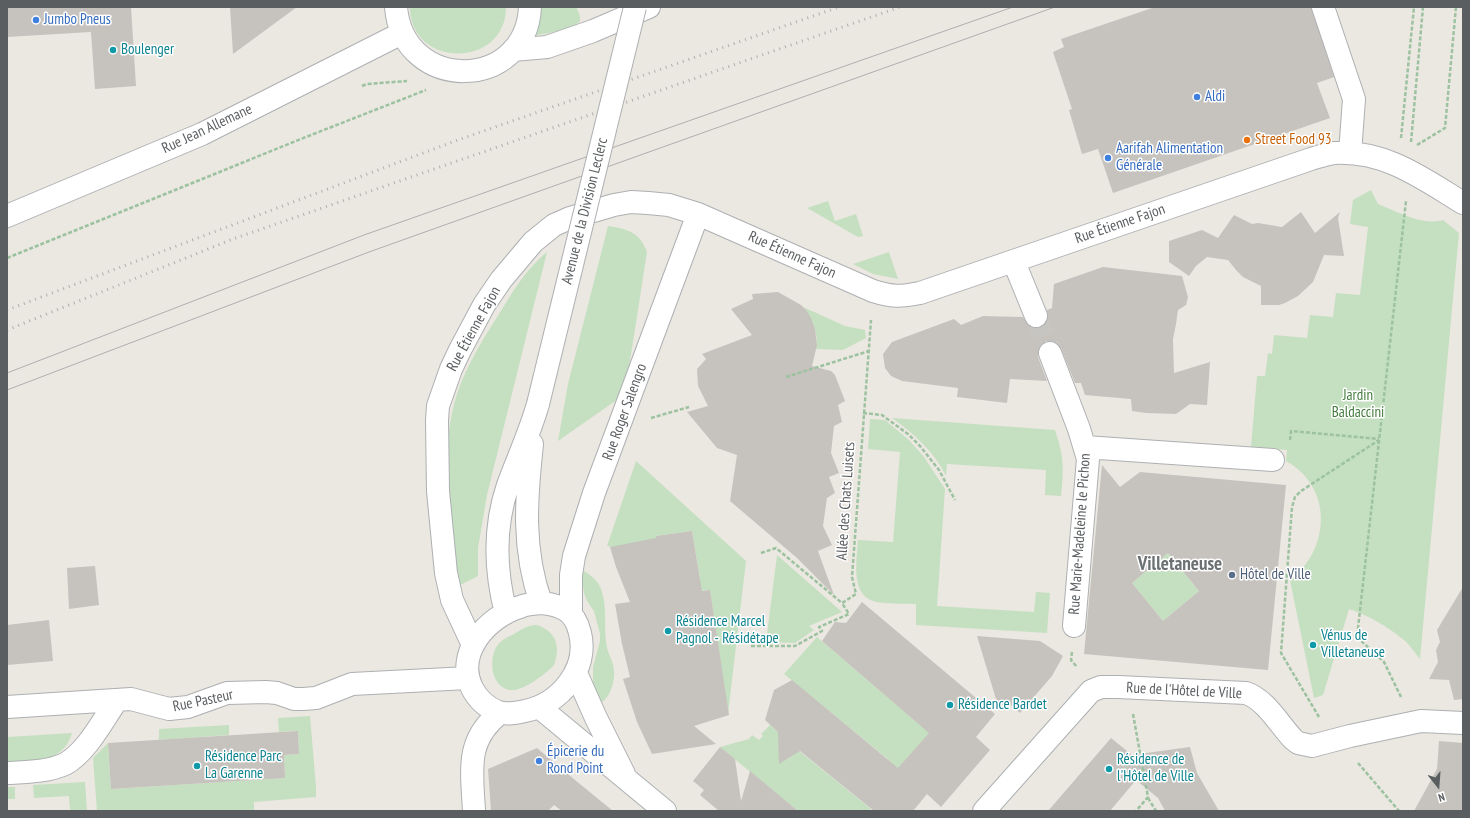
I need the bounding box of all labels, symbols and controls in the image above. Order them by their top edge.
place label: Jumbo Pneus [44,11,111,29]
marker: Jumbo Pneus [31,15,41,25]
place label: Boulenger [121,41,174,59]
marker: Boulenger [108,45,118,55]
place label: Aldi [1205,88,1225,106]
marker: Aldi [1192,92,1202,102]
street label: Rue Jean Allemane [159,100,255,158]
place label: Street Food 93 [1255,131,1332,149]
marker: Street Food 93 [1242,135,1252,145]
street label: Avenue de la Division Leclerc [558,136,612,286]
place label: Aarifah Alimentation Générale [1116,140,1223,175]
marker: Aarifah Alimentation Générale [1103,153,1113,163]
street label: Rue Étienne Fajon [1073,200,1167,248]
street label: Rue Étienne Fajon [745,228,839,282]
street label: Rue Étienne Fajon [443,283,505,375]
street label: Rue Roger Salengro [599,361,651,463]
park label: Jardin Baldaccini [1332,387,1384,422]
street label: Allée des Chats Luisets [833,441,859,561]
street label: Rue Marie-Madeleine le Pichon [1065,453,1095,615]
district label: Villetaneuse [1138,554,1222,576]
place label: Hôtel de Ville [1240,566,1311,584]
marker: Hôtel de Ville [1227,570,1237,580]
place label: Résidence Marcel Pagnol - Résidétape [676,613,779,648]
marker: Résidence Marcel Pagnol - Résidétape [663,626,673,636]
place label: Vénus de Villetaneuse [1321,627,1385,662]
marker: Vénus de Villetaneuse [1308,640,1318,650]
street label: Rue de l'Hôtel de Ville [1126,679,1242,703]
street label: Rue Pasteur [171,686,235,716]
place label: Résidence Bardet [958,696,1047,714]
marker: Résidence Bardet [945,700,955,710]
place label: Épicerie du Rond Point [547,743,604,778]
place label: Résidence Parc La Garenne [205,748,282,783]
place label: Résidence de l'Hôtel de Ville [1117,751,1194,786]
marker: Épicerie du Rond Point [534,756,544,766]
marker: Résidence Parc La Garenne [192,761,202,771]
marker: Résidence de l'Hôtel de Ville [1104,764,1114,774]
north arrow [1418,766,1458,806]
text: N [1437,790,1446,805]

